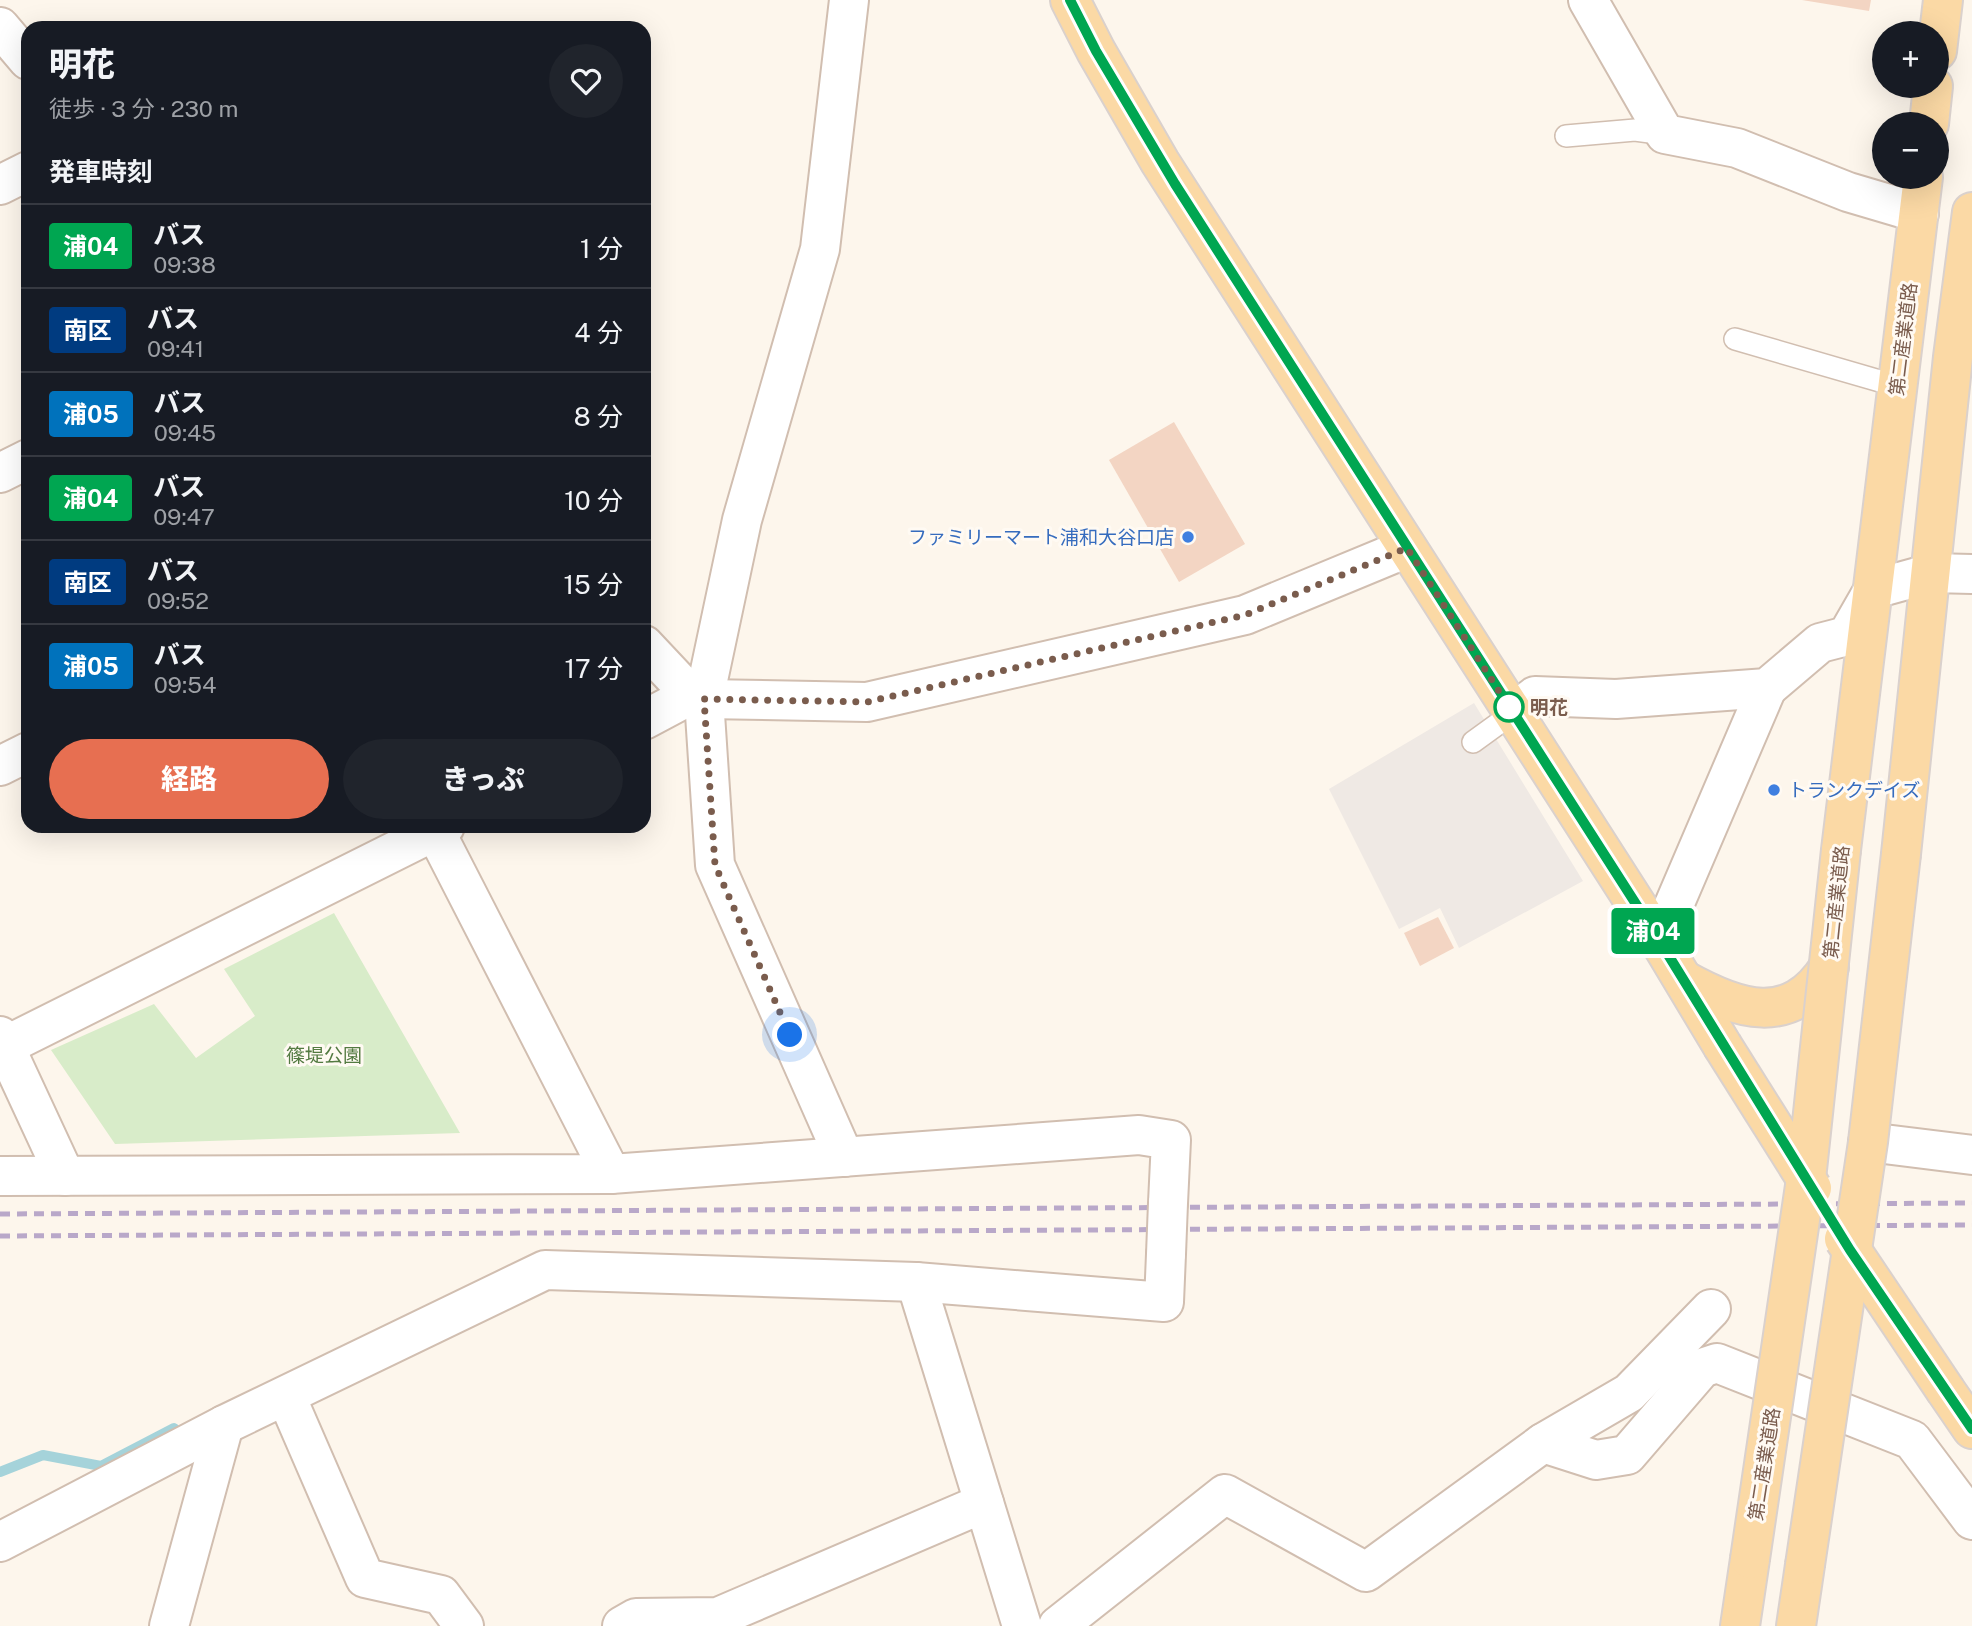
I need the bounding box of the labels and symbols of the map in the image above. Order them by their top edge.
street label: 第二産業道路 [1885,281,1921,397]
place label: ファミリーマート浦和大谷口店 [908,526,1174,548]
marker: ファミリーマート浦和大谷口店 [1180,529,1196,545]
marker: 明花 [1494,692,1524,722]
place label: 明花 [1530,696,1568,718]
place label: トランクデイズ [1788,779,1920,801]
marker: トランクデイズ [1766,782,1782,798]
street label: 第二産業道路 [1819,844,1853,960]
line badge: 浦04 [1613,908,1693,954]
your location [772,1017,807,1052]
park label: 篠堤公園 [286,1044,362,1066]
street label: 第二産業道路 [1744,1406,1784,1522]

